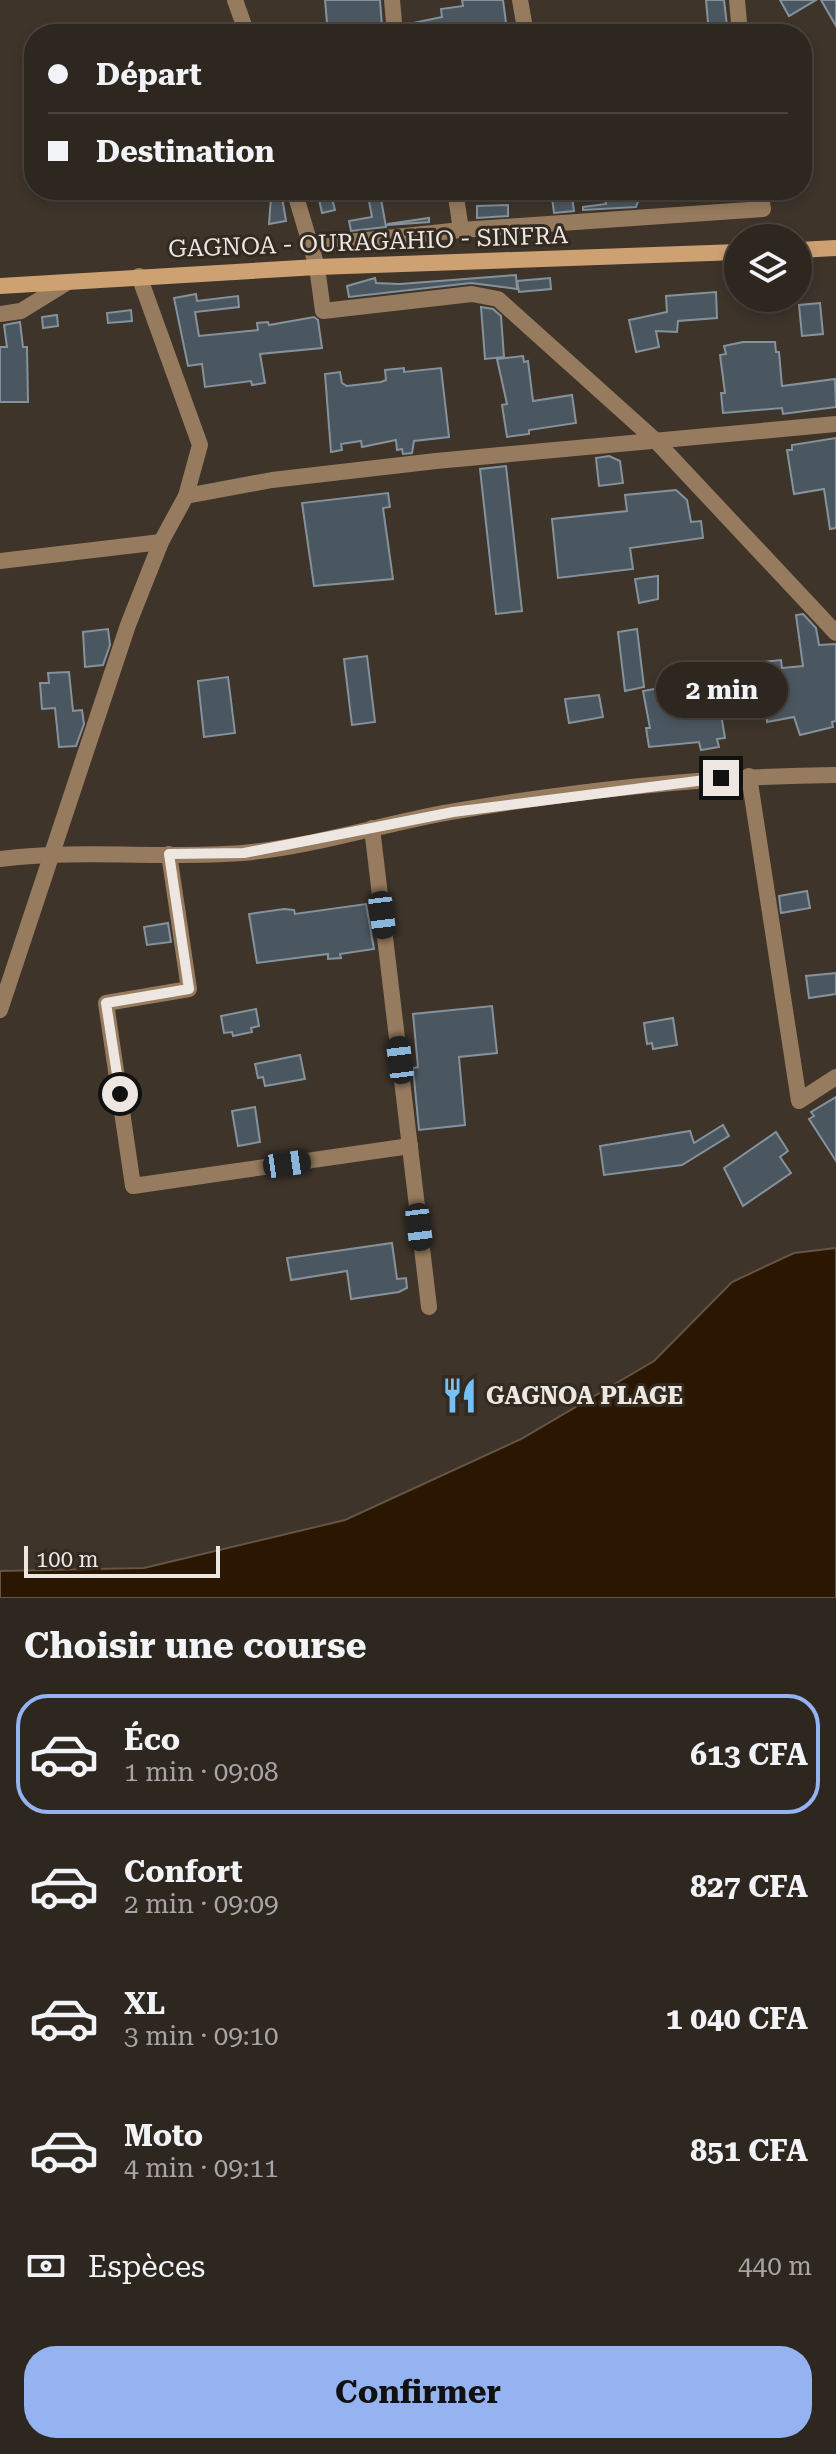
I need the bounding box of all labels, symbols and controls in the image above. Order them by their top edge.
text: Départ [96,57,202,92]
text: Destination [96,134,275,169]
street label: GAGNOA - OURAGAHIO - SINFRA [168,221,569,263]
map controls [724,224,812,312]
button: layers [724,224,812,312]
callout: 2 min [655,662,787,718]
text: 2 min [686,675,758,705]
route end [703,760,739,796]
car [367,890,397,940]
car [385,1035,415,1085]
route start [102,1076,138,1112]
car [262,1149,312,1179]
car [404,1202,434,1252]
restaurant icon: GAGNOA PLAGE [441,1377,479,1415]
place label: GAGNOA PLAGE [486,1382,683,1410]
scale bar [24,1542,220,1578]
text: 100 m [36,1547,99,1572]
text: Choisir une course [24,1625,367,1667]
icon: car [28,1718,100,1790]
text: Éco [124,1722,180,1757]
text: 613 CFA [690,1737,808,1772]
text: 1 min · 09:08 [124,1757,279,1787]
icon: car [28,1850,100,1922]
text: Confort [124,1854,243,1889]
text: 827 CFA [690,1869,808,1904]
text: 2 min · 09:09 [124,1889,279,1919]
icon: car [28,1982,100,2054]
text: XL [124,1986,165,2021]
text: 1 040 CFA [666,2001,808,2036]
text: 3 min · 09:10 [124,2021,279,2051]
icon: car [28,2114,100,2186]
text: Moto [124,2118,203,2153]
text: 851 CFA [690,2133,808,2168]
text: 4 min · 09:11 [124,2153,279,2183]
icon: cash [24,2244,68,2288]
text: Espèces [88,2249,205,2284]
text: 440 m [738,2251,812,2281]
button: Confirmer [24,2346,812,2438]

